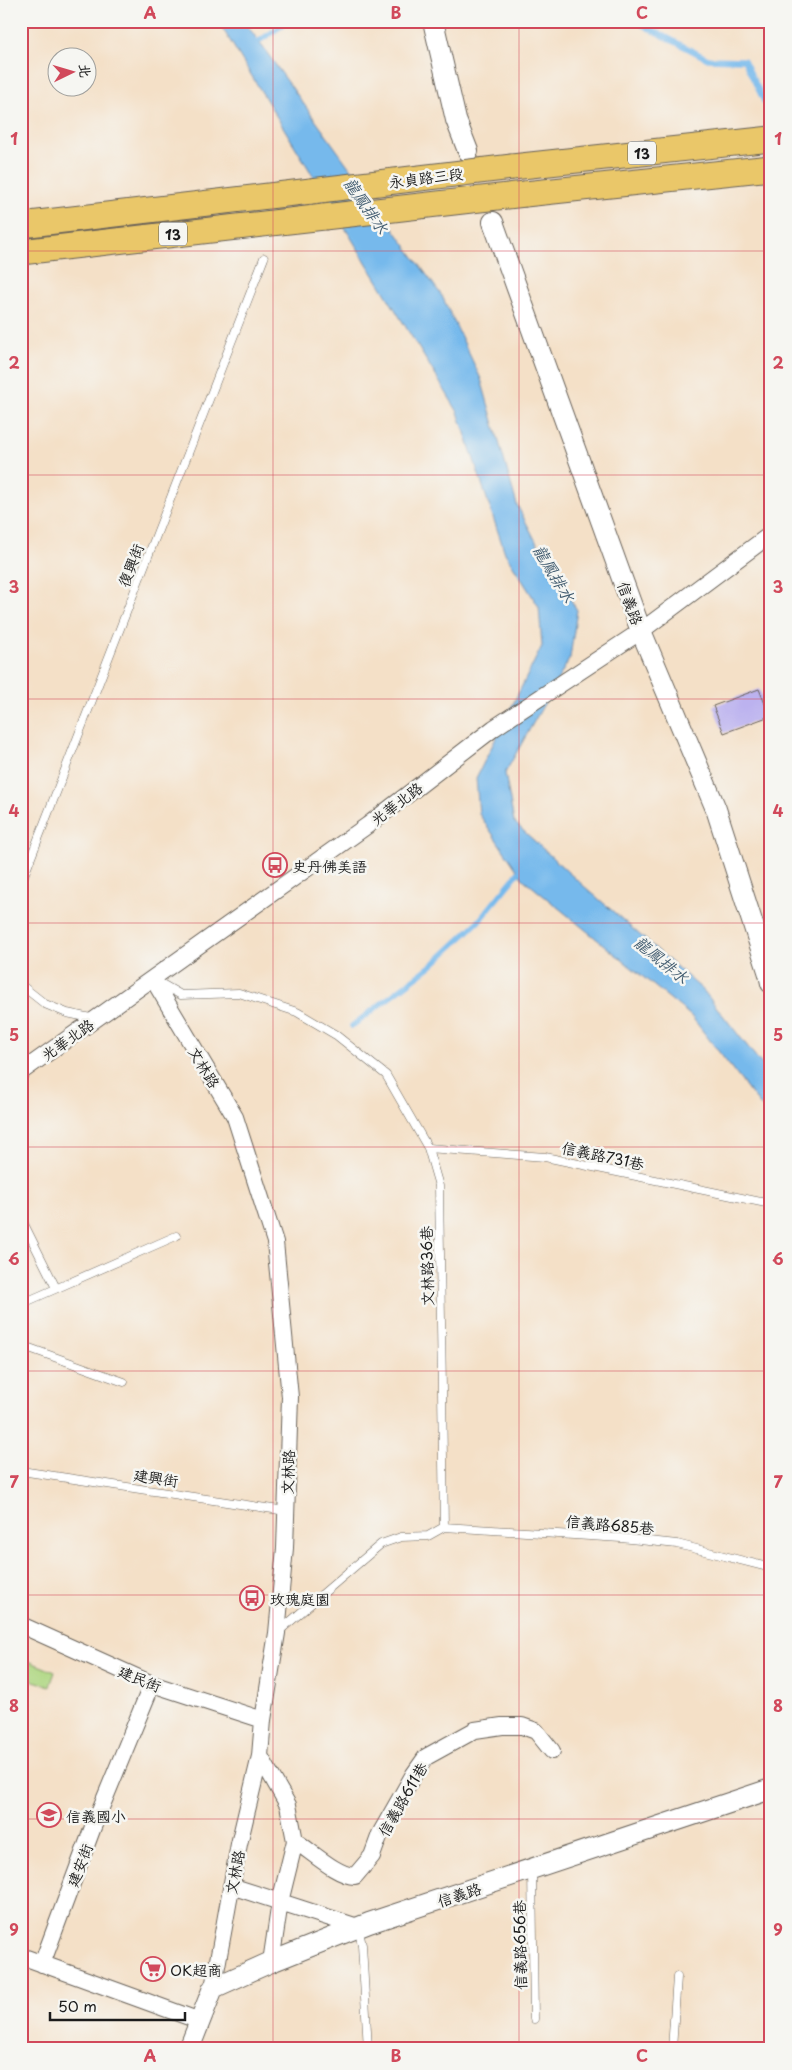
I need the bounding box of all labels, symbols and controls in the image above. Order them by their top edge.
text: A [144,0,157,24]
text: B [391,0,402,24]
text: C [636,0,648,24]
north arrow [48,48,98,98]
text: 北 [74,63,97,79]
text: 1 [10,126,18,150]
text: 1 [774,126,782,150]
road number: 13 [628,142,656,164]
street label: 永貞路三段 [387,161,465,193]
water label: 龍鳳排水 [339,172,396,239]
road number: 13 [159,222,187,245]
text: 2 [8,350,20,374]
text: 2 [772,350,784,374]
water label: 龍鳳排水 [528,539,582,607]
street label: 復興街 [111,540,149,590]
text: 3 [9,574,19,598]
text: 3 [773,574,783,598]
street label: 信義路 [612,578,650,628]
street label: 光華北路 [365,776,427,830]
text: 4 [9,798,20,822]
text: 4 [773,798,784,822]
bus stop icon: 史丹佛美語 [262,852,288,878]
place label: 史丹佛美語 [292,854,367,877]
water label: 龍鳳排水 [630,930,695,989]
street label: 光華北路 [36,1012,98,1066]
text: 5 [9,1022,19,1046]
text: 5 [773,1022,783,1046]
street label: 文林路 [184,1042,226,1092]
street label: 信義路731巷 [560,1135,646,1175]
street label: 文林路36巷 [414,1226,438,1306]
text: 6 [8,1246,20,1270]
text: 6 [772,1246,784,1270]
street label: 文林路 [275,1449,299,1495]
street label: 建興街 [132,1462,180,1492]
text: 7 [9,1469,19,1493]
text: 7 [773,1469,783,1493]
street label: 信義路685巷 [565,1509,655,1539]
bus stop icon: 玫瑰庭園 [239,1585,265,1611]
place label: 玫瑰庭園 [270,1587,330,1610]
street label: 建民街 [115,1659,165,1697]
text: 8 [9,1693,19,1717]
text: 8 [773,1693,783,1717]
street label: 信義路611巷 [371,1757,433,1841]
school or university icon: 信義國小 [36,1802,62,1828]
place label: 信義國小 [66,1804,126,1827]
street label: 建安街 [60,1840,98,1890]
street label: 文林路 [218,1848,250,1896]
street label: 信義路 [434,1876,484,1912]
street label: 信義路656巷 [507,1900,531,1990]
text: 9 [9,1917,19,1941]
text: 9 [773,1917,783,1941]
supermarket icon: OK超商 [140,1956,166,1982]
place label: OK超商 [170,1958,222,1981]
scale bar [50,1990,185,2022]
text: 50 m [58,1994,97,2017]
text: A [144,2043,157,2067]
text: B [391,2043,402,2067]
text: C [636,2043,648,2067]

